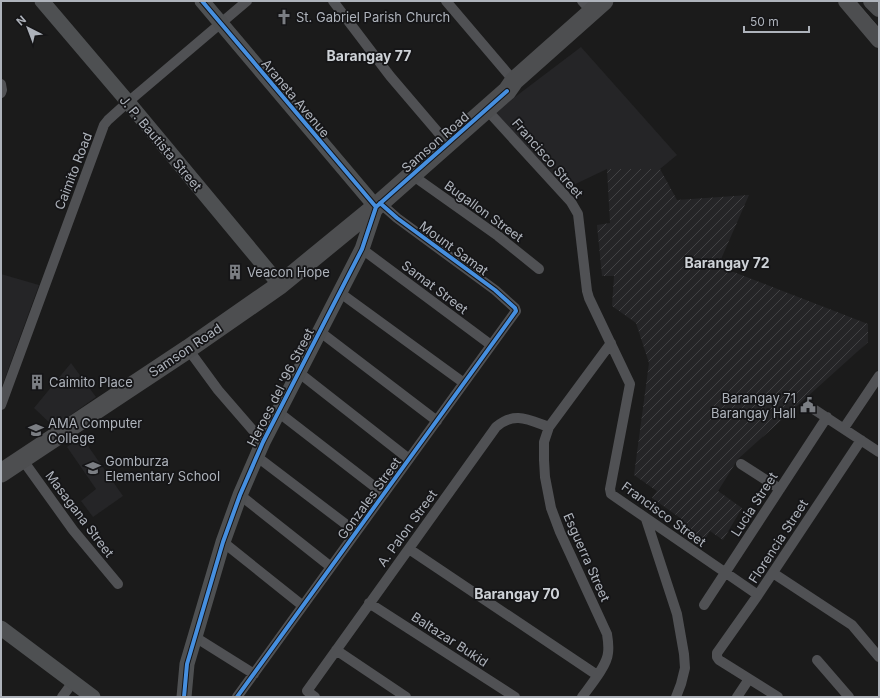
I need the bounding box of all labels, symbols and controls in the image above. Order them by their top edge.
north arrow [8,8,48,48]
church icon: St. Gabriel Parish Church [275,8,293,26]
scale bar [744,8,809,34]
place label: St. Gabriel Parish Church [296,9,450,25]
text: N [14,13,29,29]
text: 50 m [750,14,779,29]
district label: Barangay 77 [327,47,411,64]
street label: Araneta Avenue [259,56,333,140]
street label: J. P. Bautista Street [117,92,205,194]
street label: Samson Road [398,108,472,176]
street label: Francisco Street [509,115,587,201]
street label: Caimito Road [51,130,95,212]
street label: Bugallon Street [441,177,527,245]
street label: Mount Samat [416,218,492,278]
district label: Barangay 72 [684,254,770,271]
street label: Samat Street [399,257,471,317]
building icon: Veacon Hope [226,263,244,281]
place label: Veacon Hope [247,264,330,280]
street label: Samson Road [146,320,224,380]
street label: Heroes del '96 Street [243,325,317,449]
building icon: Caimito Place [28,373,46,391]
place label: Caimito Place [49,374,133,390]
place label: Barangay 71 Barangay Hall [711,390,796,421]
public building icon: Barangay 71 Barangay Hall [799,396,817,414]
place label: AMA Computer College [48,415,142,446]
school or university icon: AMA Computer College [27,421,45,439]
place label: Gomburza Elementary School [105,453,220,484]
street label: Gonzales Street [334,454,404,542]
school or university icon: Gomburza Elementary School [84,459,102,477]
street label: Masagana Street [42,468,118,560]
street label: Lucia Street [727,469,781,539]
street label: Francisco Street [619,478,709,550]
street label: A. Palon Street [374,487,440,569]
street label: Florencia Street [745,496,811,586]
street label: Esguerra Street [560,510,614,604]
district label: Barangay 70 [474,585,560,602]
street label: Baltazar Bukid [409,608,491,670]

